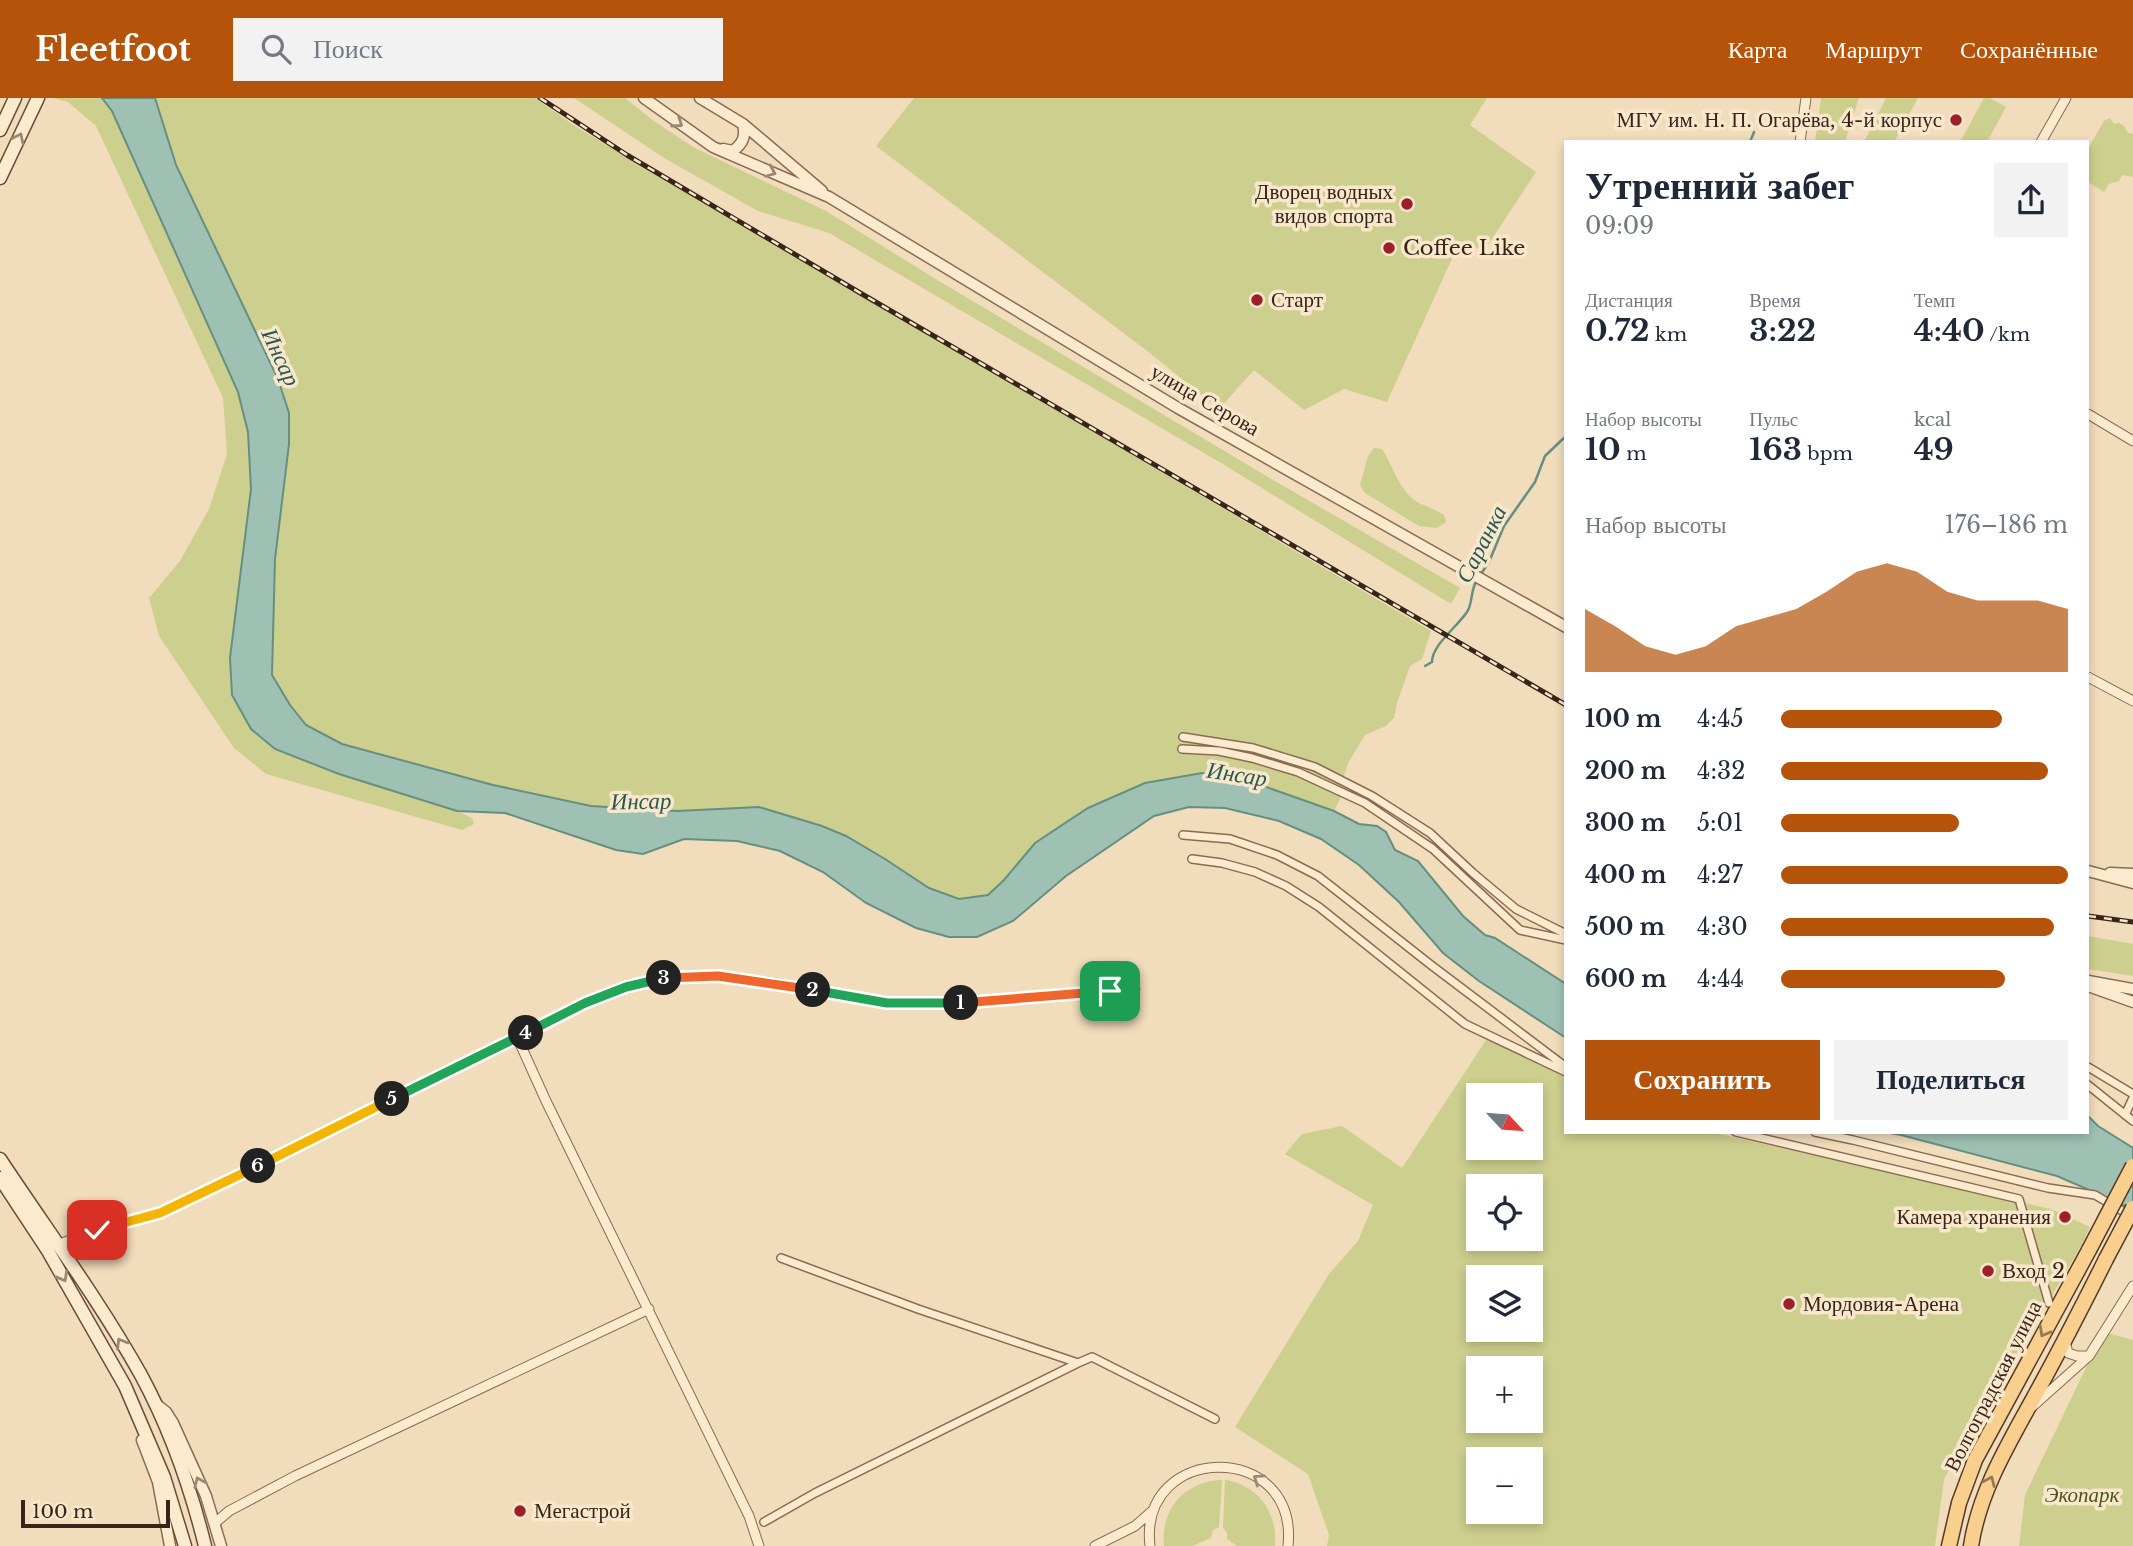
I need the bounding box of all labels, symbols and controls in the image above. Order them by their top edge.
search box [233,18,723,81]
text: Fleetfoot [35,29,191,70]
icon: search [257,30,295,68]
text: Поиск [313,33,383,65]
text: Карта [1728,35,1787,64]
text: Маршрут [1825,35,1922,64]
text: Сохранённые [1960,35,2098,64]
place label: МГУ им. Н. П. Огарёва, 4-й корпус [1617,107,1942,133]
marker: МГУ им. Н. П. Огарёва, 4-й корпус [1948,112,1964,128]
one-way arrow [670,115,683,127]
one-way arrow [11,133,25,145]
text: Утренний забег [1585,162,1855,209]
button: share [1994,163,2068,237]
one-way arrow [764,164,776,178]
place label: Дворец водных видов спорта [1255,179,1394,229]
marker: Дворец водных видов спорта [1399,196,1415,212]
text: 09:09 [1585,212,1654,240]
place label: Coffee Like [1403,235,1525,261]
marker: Coffee Like [1381,240,1397,256]
place label: Старт [1271,287,1323,313]
text: Дистанция [1585,289,1673,312]
text: Время [1749,289,1801,312]
text: Темп [1914,289,1955,312]
marker: Старт [1249,292,1265,308]
text: 0.72 [1585,312,1649,349]
text: 3:22 [1749,312,1816,349]
text: 4:40 [1914,312,1985,349]
water label: Инсар [255,323,307,390]
text: km [1649,323,1687,346]
text: /km [1985,323,2030,346]
street label: улица Серова [1146,358,1265,442]
text: Набор высоты [1585,408,1702,431]
text: Пульс [1749,408,1798,431]
text: kcal [1914,408,1952,431]
text: 10 [1585,431,1621,468]
text: 163 [1749,431,1802,468]
text: 49 [1914,431,1954,468]
text: m [1621,442,1647,465]
text: bpm [1802,442,1853,465]
water label: Саранка [1450,501,1512,587]
text: Набор высоты [1585,511,1726,539]
text: 176–186 m [1944,511,2068,539]
text: 100 m [1585,705,1661,733]
text: 4:45 [1697,705,1744,733]
water label: Инсар [1204,755,1269,793]
text: 200 m [1585,757,1666,785]
text: 4:32 [1697,757,1745,785]
water label: Инсар [609,786,672,816]
text: 300 m [1585,809,1666,837]
text: 5:01 [1697,809,1743,837]
text: 400 m [1585,861,1667,889]
text: 4:27 [1697,861,1743,889]
text: 500 m [1585,913,1665,941]
text: 4:30 [1697,913,1748,941]
pin: 3 [646,960,682,996]
pin [1080,961,1140,1021]
text: 600 m [1585,965,1667,993]
text: 4:44 [1697,965,1744,993]
text: 3 [657,966,670,989]
pin: 2 [796,972,830,1008]
icon: arrive [1091,972,1129,1010]
text: 2 [806,978,819,1001]
pin: 1 [944,986,978,1020]
text: 1 [956,991,965,1014]
pin: 4 [508,1016,544,1051]
text: 4 [519,1021,532,1044]
button: Сохранить [1585,1040,1820,1120]
button: Поделиться [1834,1040,2068,1120]
pin: 5 [374,1082,410,1116]
north arrow [1466,1083,1544,1160]
map controls [1466,1083,1543,1524]
text: 5 [386,1087,397,1110]
pin: 6 [240,1148,276,1184]
text: 6 [251,1154,264,1177]
button: locate [1466,1174,1543,1251]
pin [67,1200,127,1260]
place label: Камера хранения [1896,1204,2051,1230]
marker: Камера хранения [2057,1209,2073,1225]
icon: check [78,1211,116,1249]
place label: Вход 2 [2002,1258,2065,1284]
marker: Вход 2 [1980,1263,1996,1279]
button: layers [1466,1265,1543,1342]
one-way arrow [55,1270,68,1283]
place label: Мордовия-Арена [1803,1291,1960,1317]
marker: Мордовия-Арена [1781,1296,1797,1312]
street label: Волгоградская улица [1939,1296,2048,1476]
one-way arrow [2039,1324,2052,1337]
one-way arrow [117,1338,130,1351]
button: + [1466,1356,1543,1433]
button: − [1466,1447,1543,1524]
one-way arrow [1252,1474,1265,1487]
one-way arrow [193,1476,207,1489]
one-way arrow [1982,1476,1996,1488]
park label: Экопарк [2045,1482,2119,1508]
scale bar [21,1497,170,1529]
place label: Мегастрой [534,1498,631,1524]
text: 100 m [32,1500,93,1523]
marker: Мегастрой [512,1503,528,1519]

